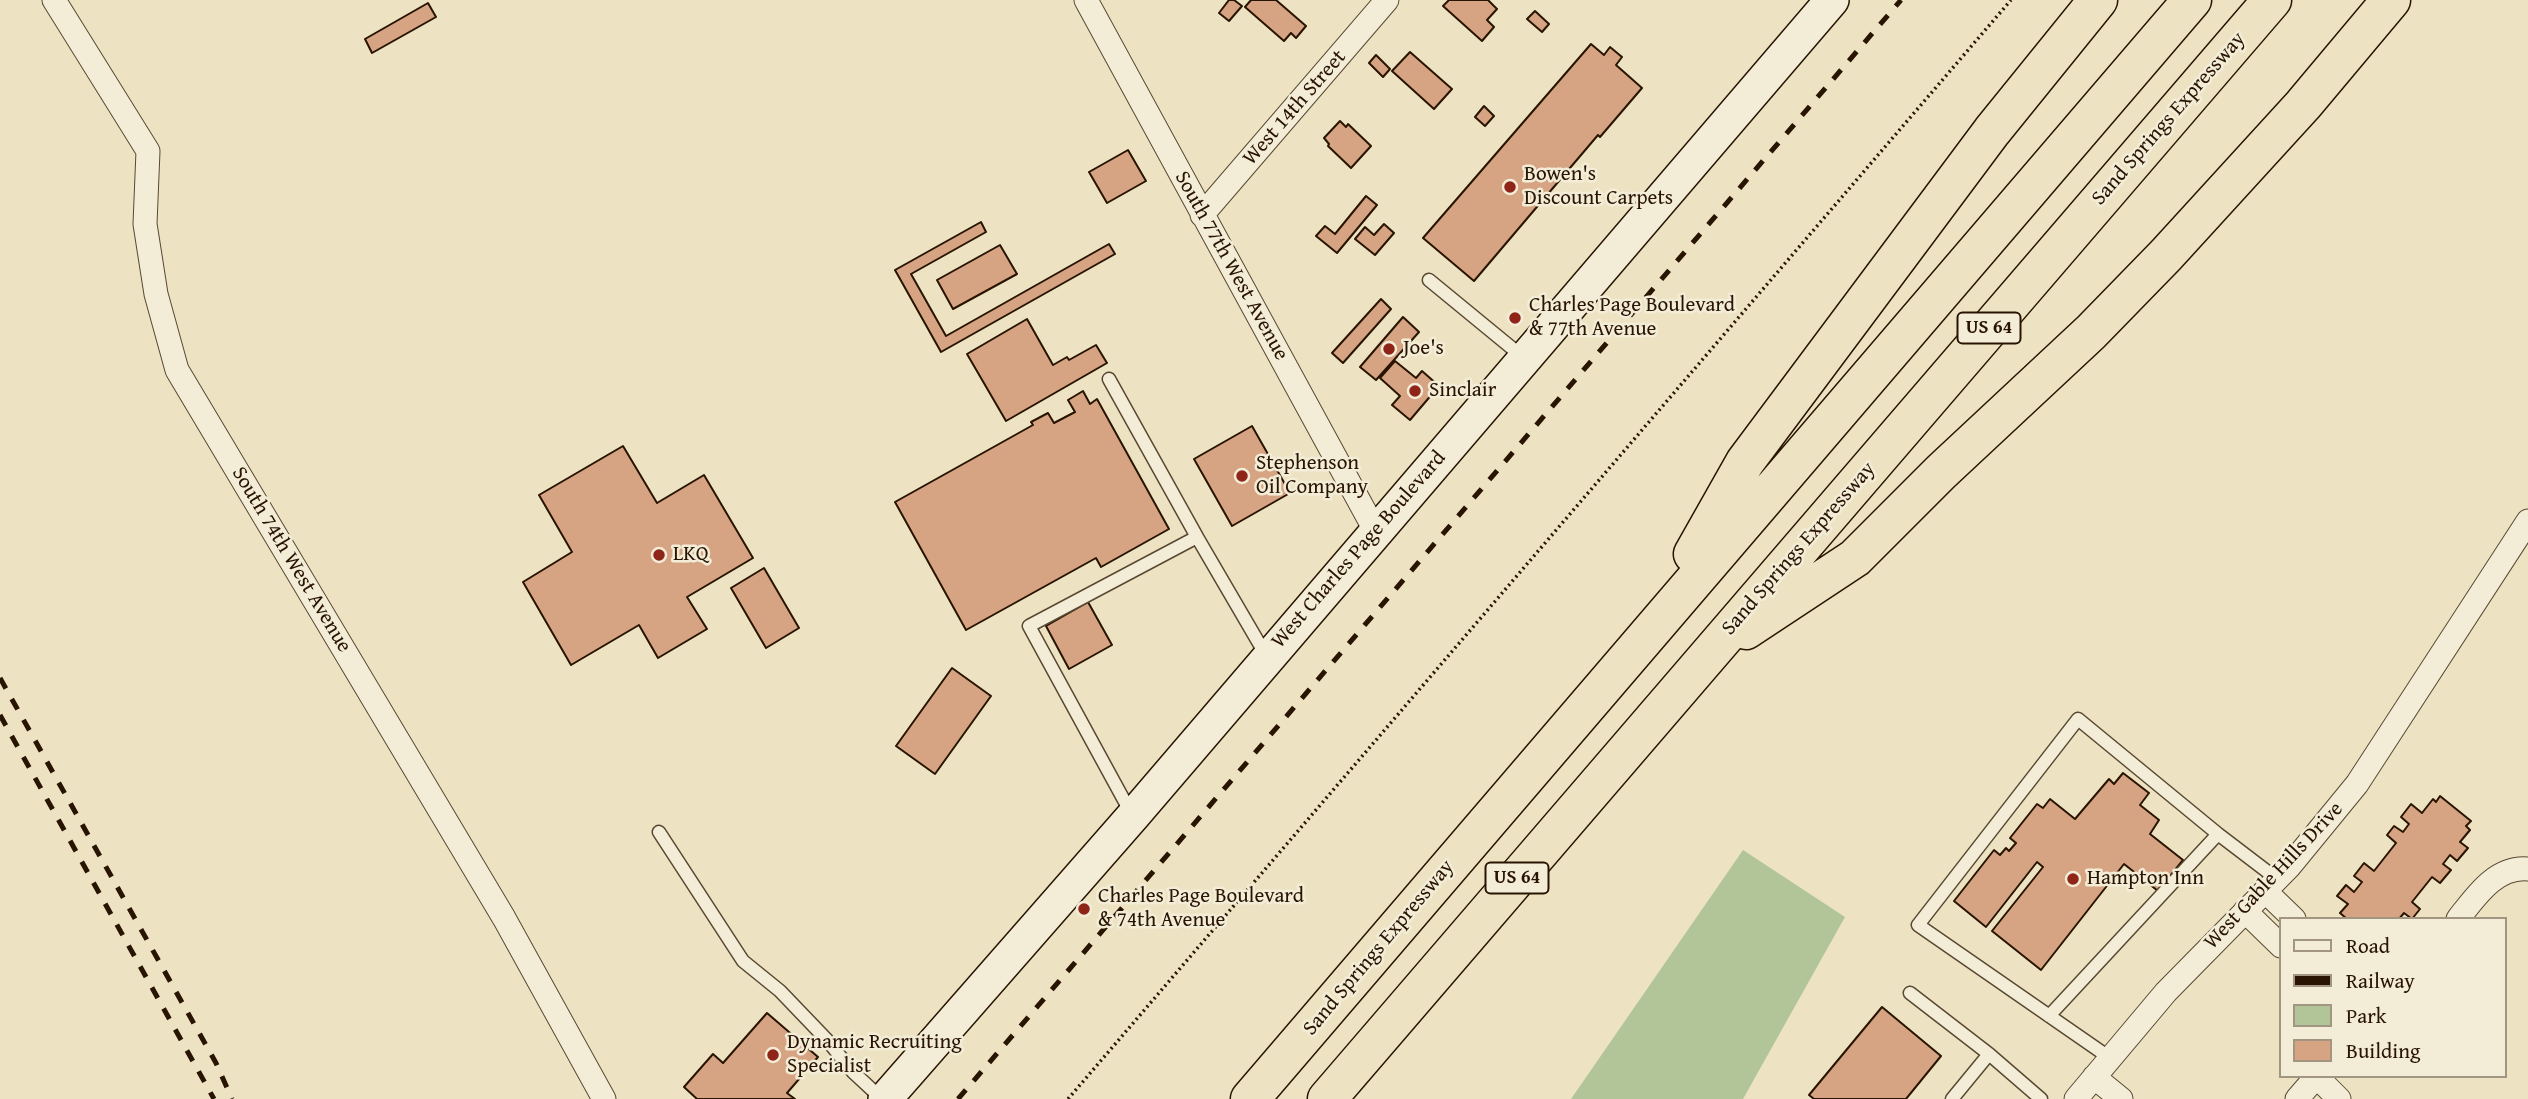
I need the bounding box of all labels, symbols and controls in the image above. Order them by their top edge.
street label: Sand Springs Expressway [2087,27,2251,211]
street label: West 14th Street [1238,45,1352,171]
place label: Bowen's Discount Carpets [1524,162,1673,212]
street label: South 77th West Avenue [1169,167,1293,365]
marker: Bowen's Discount Carpets [1502,179,1518,195]
place label: Charles Page Boulevard & 77th Avenue [1529,293,1735,343]
marker: Charles Page Boulevard & 77th Avenue [1507,310,1523,326]
road number: US 64 [1958,312,2021,344]
place label: Joe's [1403,336,1444,362]
marker: Joe's [1381,341,1397,357]
place label: Sinclair [1429,378,1496,404]
marker: Sinclair [1407,383,1423,399]
street label: West Charles Page Boulevard [1266,446,1452,654]
place label: Stephenson Oil Company [1256,451,1368,501]
street label: Sand Springs Expressway [1717,457,1881,641]
street label: South 74th West Avenue [226,463,356,657]
marker: Stephenson Oil Company [1234,468,1250,484]
place label: LKQ [673,542,708,568]
marker: LKQ [651,547,667,563]
street label: West Gable Hills Drive [2199,797,2349,955]
street label: Sand Springs Expressway [1298,855,1460,1041]
road number: US 64 [1486,862,1548,894]
place label: Hampton Inn [2087,866,2204,892]
marker: Hampton Inn [2065,871,2081,887]
place label: Charles Page Boulevard & 74th Avenue [1098,884,1304,934]
marker: Charles Page Boulevard & 74th Avenue [1076,901,1092,917]
legend [2280,917,2507,1078]
text: Road [2346,930,2390,961]
text: Railway [2346,965,2415,996]
text: Park [2346,1000,2387,1031]
place label: Dynamic Recruiting Specialist [787,1030,962,1080]
text: Building [2346,1035,2420,1066]
marker: Dynamic Recruiting Specialist [765,1047,781,1063]

